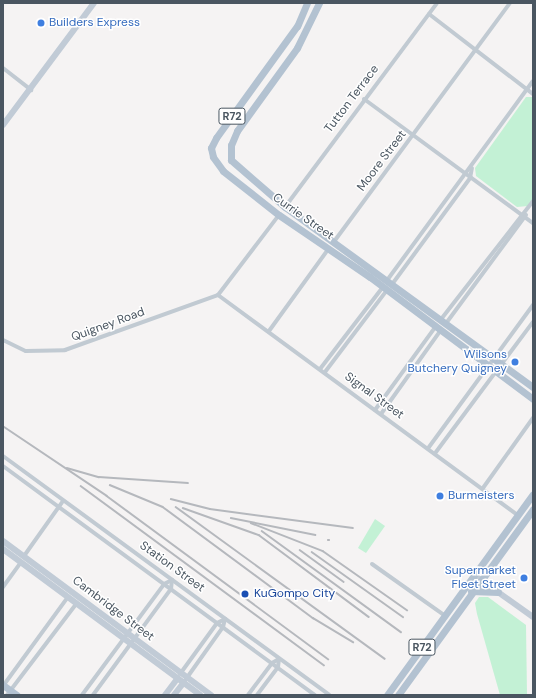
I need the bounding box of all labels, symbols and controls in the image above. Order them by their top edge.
place label: Builders Express [49,16,140,30]
marker: Builders Express [36,18,46,28]
street label: Tutton Terrace [322,62,382,136]
road number: R72 [218,107,246,125]
street label: Moore Street [354,128,410,194]
street label: Currie Street [270,191,336,243]
street label: Quigney Road [69,305,147,345]
place label: Wilsons Butchery Quigney [408,348,507,376]
marker: Wilsons Butchery Quigney [510,357,520,367]
street label: Signal Street [342,370,406,422]
place label: Burmeisters [448,489,515,503]
marker: Burmeisters [435,491,445,501]
street label: Station Street [137,539,207,595]
place label: Supermarket Fleet Street [445,564,516,592]
marker: Supermarket Fleet Street [519,573,529,583]
street label: Cambridge Street [69,574,157,644]
place label: KuGompo City [254,587,335,601]
marker: KuGompo City [239,588,251,600]
road number: R72 [408,638,436,656]

